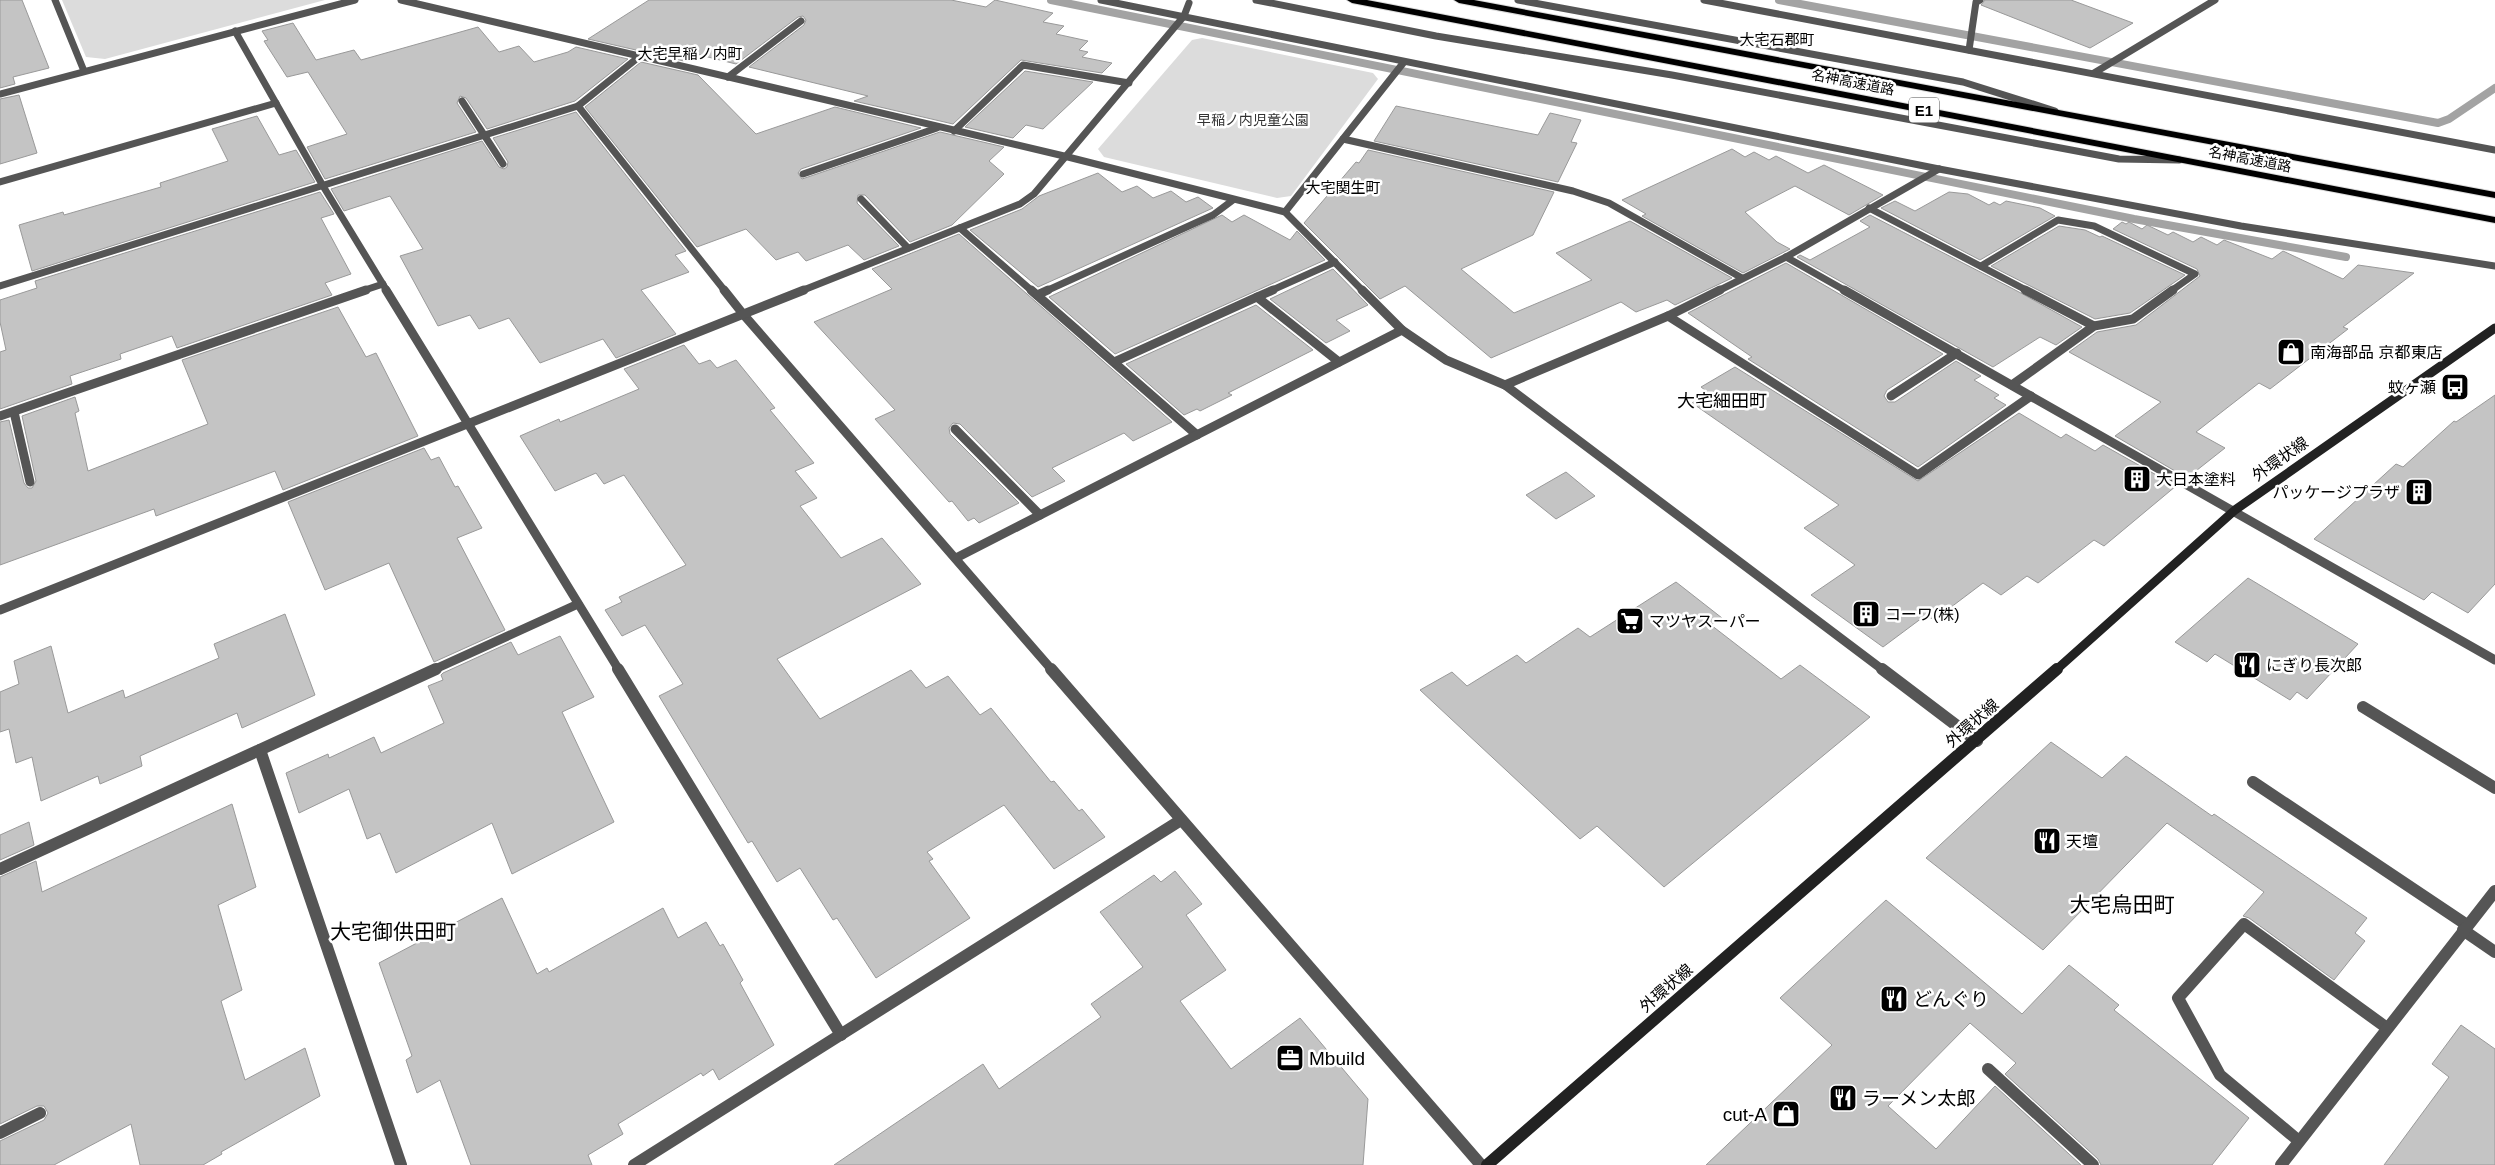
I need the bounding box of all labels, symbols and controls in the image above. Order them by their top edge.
district label: 大宅石郡町 [1739,31,1815,48]
district label: 大宅早稲ノ内町 [637,45,743,62]
street label: 名神高速道路 [1810,66,1896,98]
road number: E1 [1909,98,1939,122]
park label: 早稲ノ内児童公園 [1197,112,1309,128]
street label: 名神高速道路 [2207,143,2293,175]
district label: 大宅関生町 [1305,179,1381,196]
shop icon: 南海部品 京都東店 [2276,337,2306,367]
place label: 南海部品 京都東店 [2310,344,2442,361]
bus stop icon: 蚊ヶ瀬 [2440,372,2470,402]
place label: 蚊ヶ瀬 [2388,379,2436,396]
district label: 大宅細田町 [1677,391,1767,411]
street label: 外環状線 [2249,434,2311,484]
building icon: 大日本塗料 [2122,464,2152,494]
place label: 大日本塗料 [2156,471,2236,488]
building icon: パッケージプラザ [2404,477,2434,507]
place label: パッケージプラザ [2272,484,2400,501]
building icon: コーワ(株) [1851,599,1881,629]
supermarket icon: マツヤスーパー [1615,606,1645,636]
place label: コーワ(株) [1885,606,1960,623]
place label: マツヤスーパー [1649,613,1761,630]
restaurant icon: にぎり長次郎 [2232,650,2262,680]
place label: にぎり長次郎 [2266,657,2362,674]
street label: 外環状線 [1942,696,2002,750]
restaurant icon: 天壇 [2032,826,2062,856]
place label: 天壇 [2066,833,2098,850]
district label: 大宅烏田町 [2070,893,2175,916]
district label: 大宅御供田町 [330,920,456,943]
street label: 外環状線 [1636,961,1696,1015]
restaurant icon: どんぐり [1879,984,1909,1014]
place label: どんぐり [1913,989,1989,1010]
office icon: Mbuild [1275,1043,1305,1073]
place label: Mbuild [1309,1048,1365,1069]
restaurant icon: ラーメン太郎 [1828,1083,1858,1113]
place label: ラーメン太郎 [1862,1088,1975,1109]
shop icon: cut-A [1771,1099,1801,1129]
place label: cut-A [1723,1104,1767,1125]

